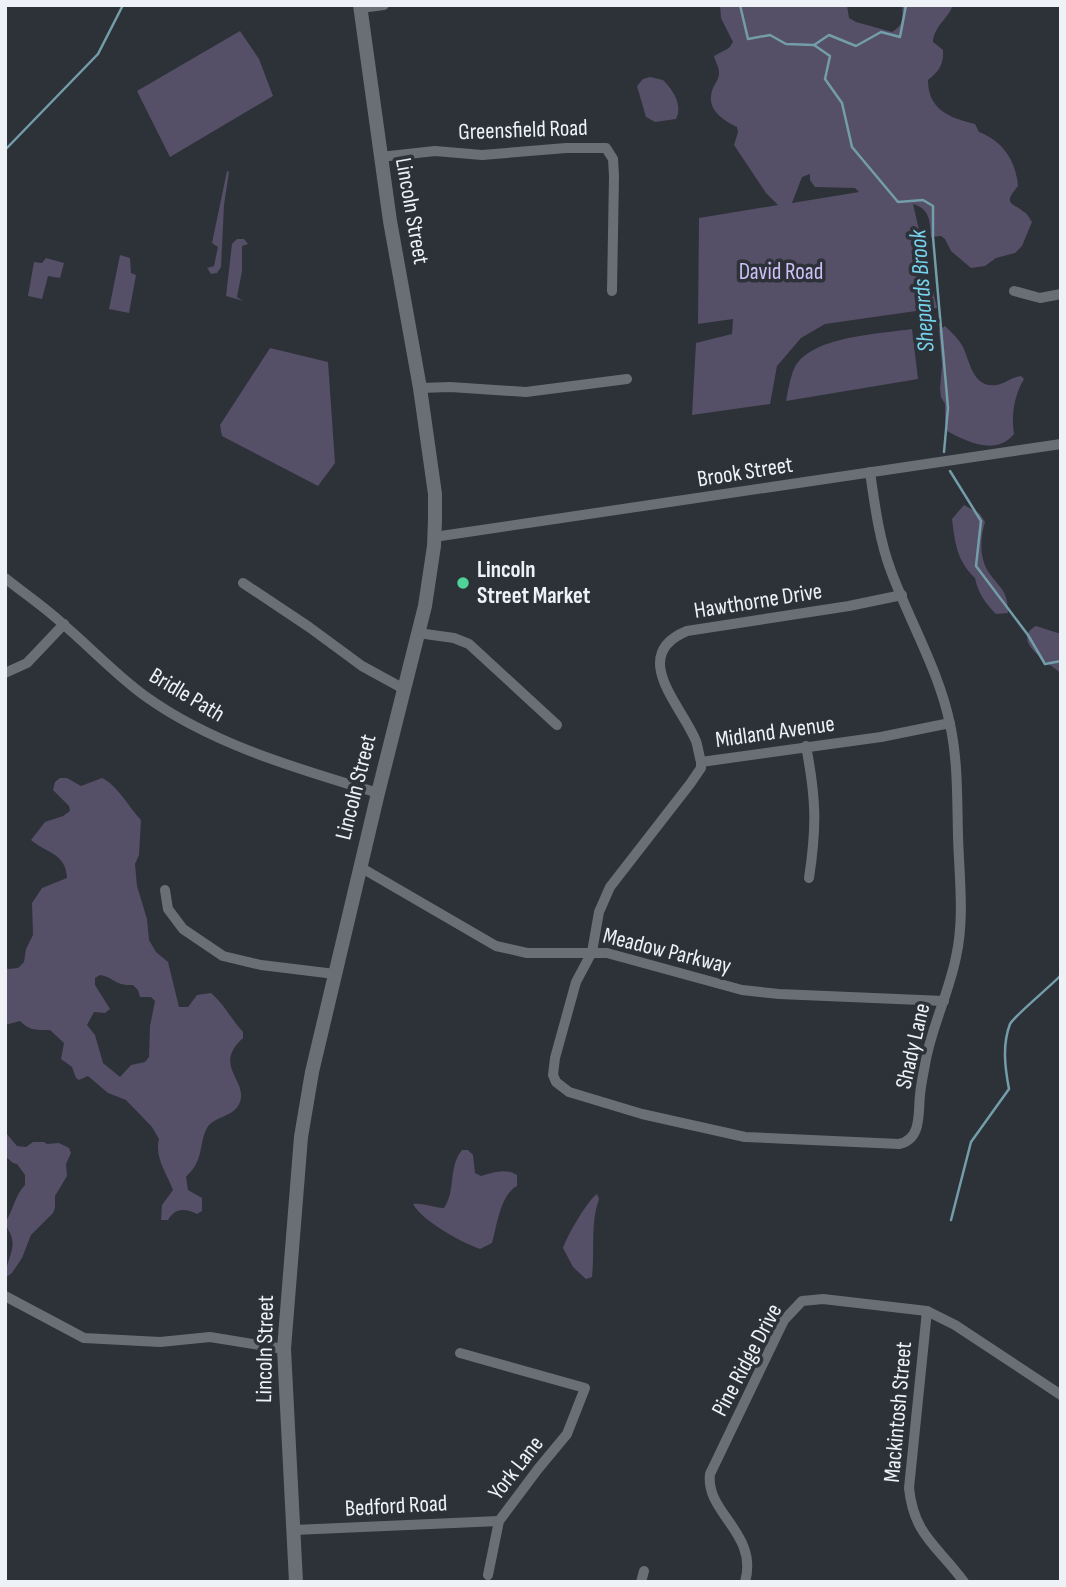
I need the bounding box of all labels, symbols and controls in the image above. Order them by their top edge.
street label: Greensfield Road [458,114,588,146]
street label: Lincoln Street [389,156,435,266]
water label: Shepards Brook [903,228,941,353]
park label: David Road [739,258,823,286]
street label: Brook Street [695,451,795,493]
place label: Lincoln Street Market [477,556,591,610]
marker: Lincoln Street Market [455,575,471,591]
street label: Hawthorne Drive [692,577,824,625]
street label: Bridle Path [144,662,230,728]
street label: Midland Avenue [714,710,836,754]
street label: Lincoln Street [329,731,383,843]
street label: Meadow Parkway [600,922,734,980]
street label: Shady Lane [890,1000,936,1092]
street label: Lincoln Street [250,1295,280,1403]
street label: Pine Ridge Drive [706,1299,788,1421]
street label: Mackintosh Street [878,1340,918,1484]
street label: York Lane [482,1430,550,1506]
street label: Bedford Road [344,1489,448,1523]

